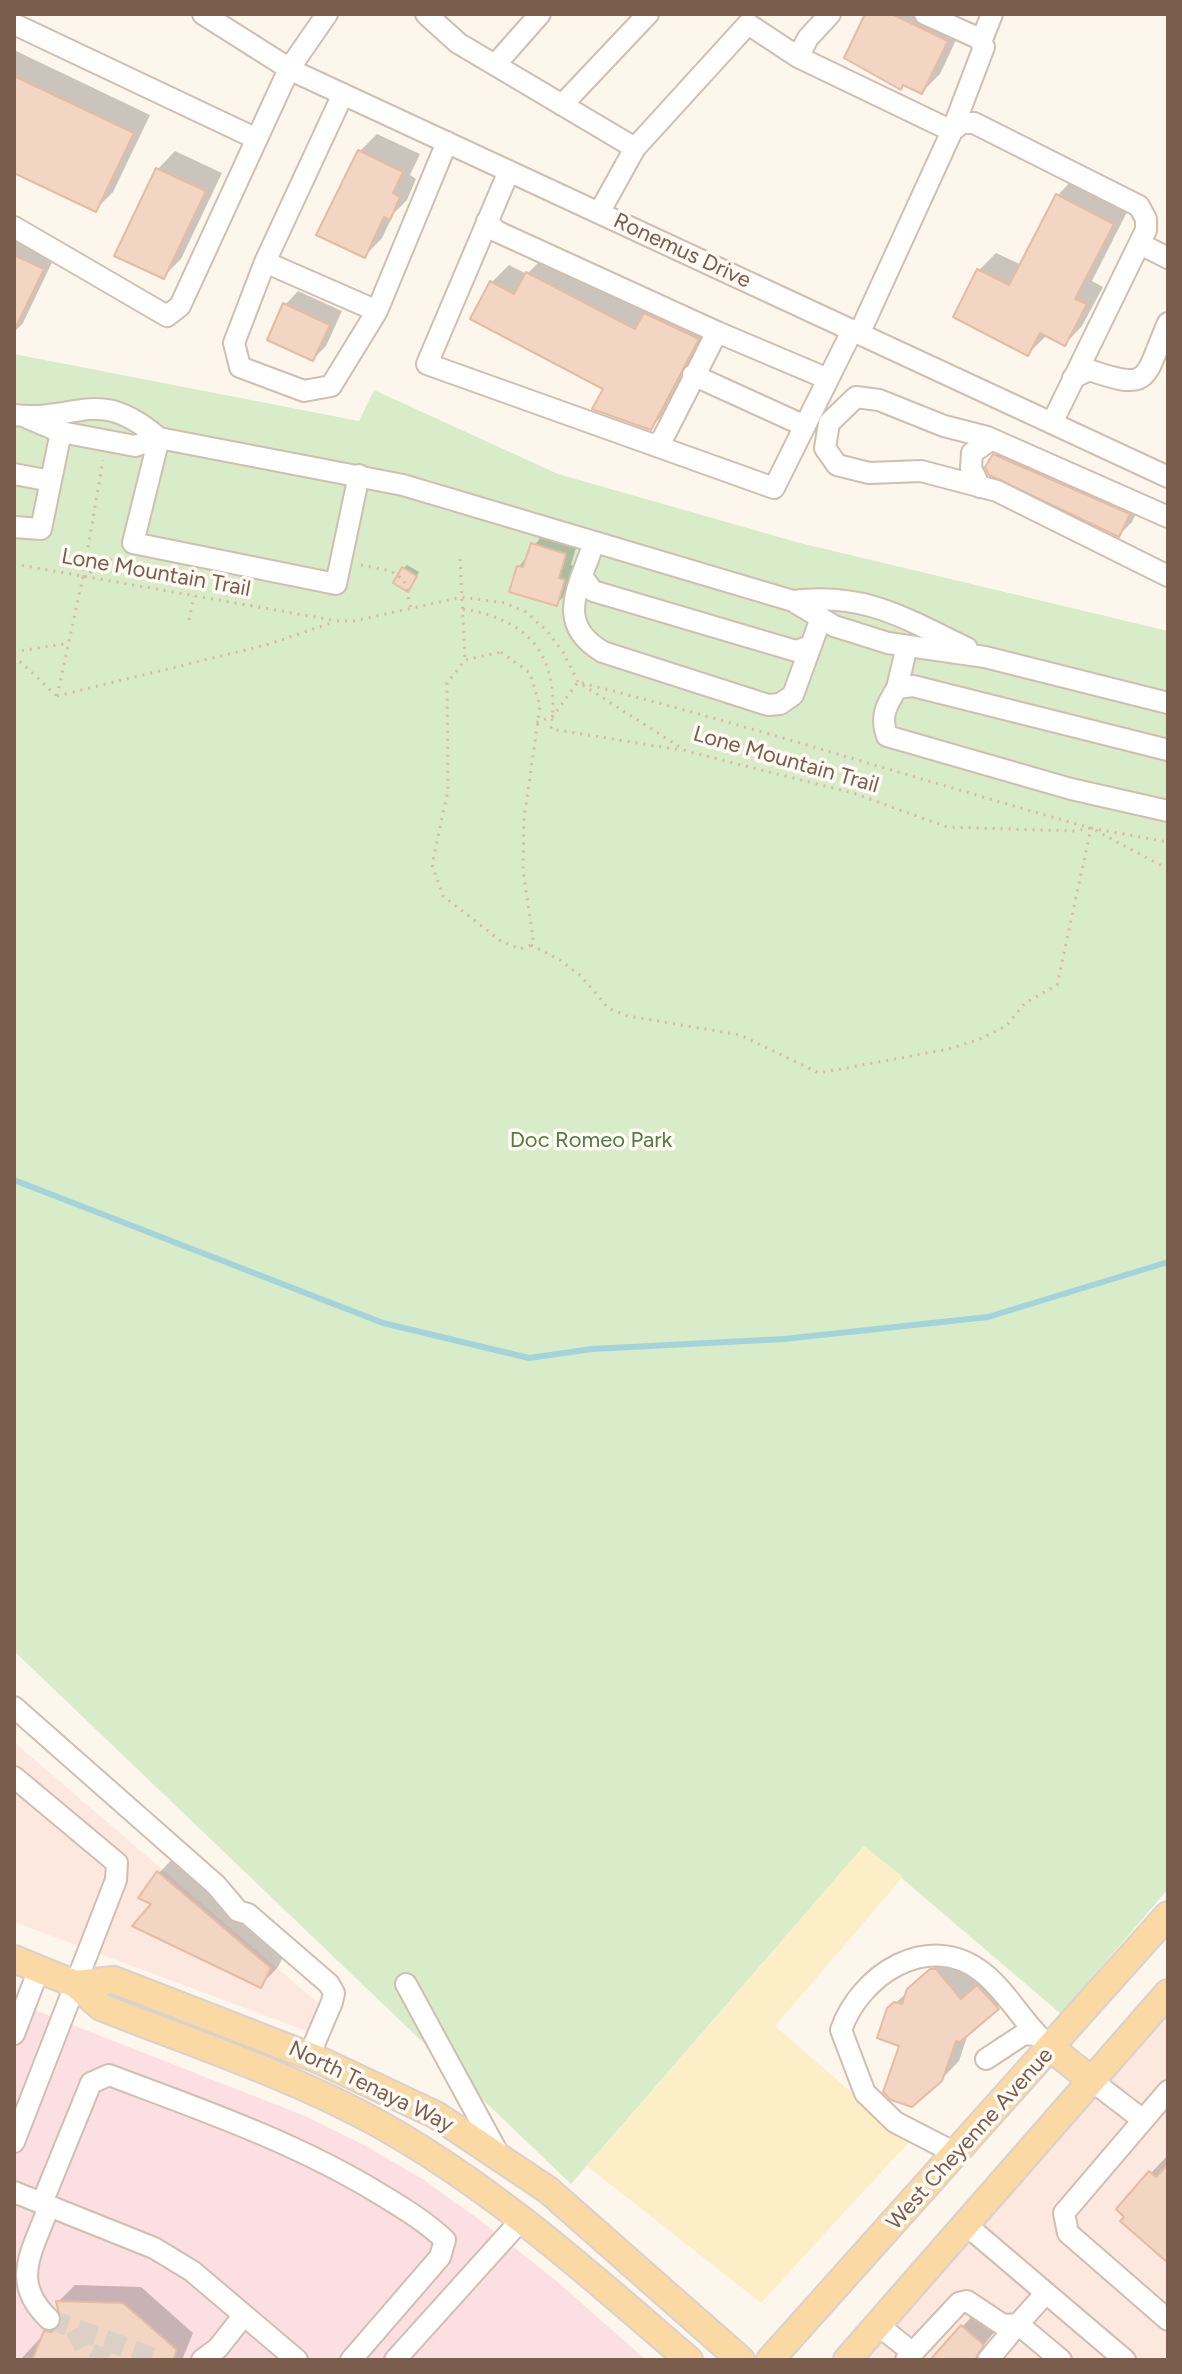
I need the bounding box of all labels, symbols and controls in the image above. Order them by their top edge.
street label: Ronemus Drive [609,208,755,294]
street label: Lone Mountain Trail [59,543,253,603]
street label: Lone Mountain Trail [690,721,882,799]
park label: Doc Romeo Park [510,1128,672,1154]
street label: North Tenaya Way [284,2036,458,2138]
street label: West Cheyenne Avenue [881,2043,1059,2235]

